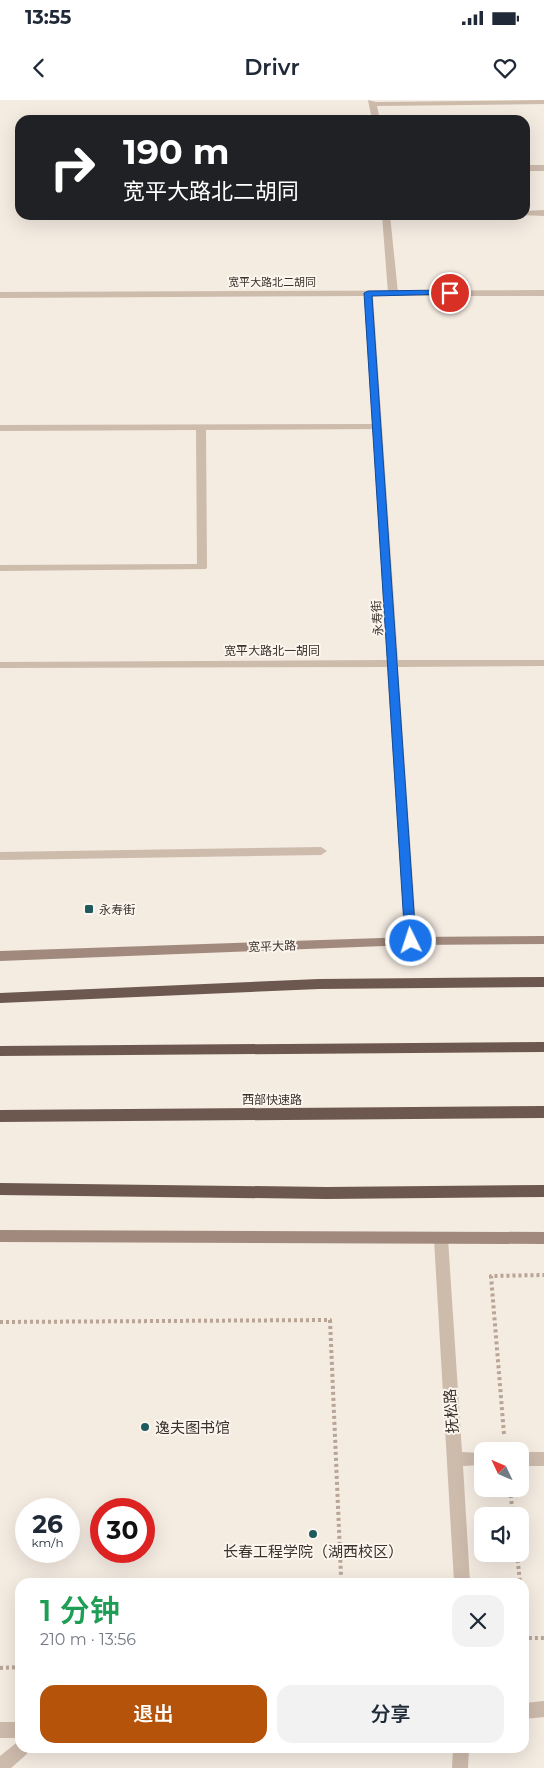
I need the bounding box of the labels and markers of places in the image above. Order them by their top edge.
pin [429,272,471,314]
place label: 永寿街 [99,902,135,917]
marker: 永寿街 [83,903,95,915]
place label: 逸夫图书馆 [155,1418,230,1437]
marker: 逸夫图书馆 [139,1421,151,1433]
marker: 长春工程学院（湖西校区） [307,1528,319,1540]
place label: 长春工程学院（湖西校区） [223,1542,403,1561]

